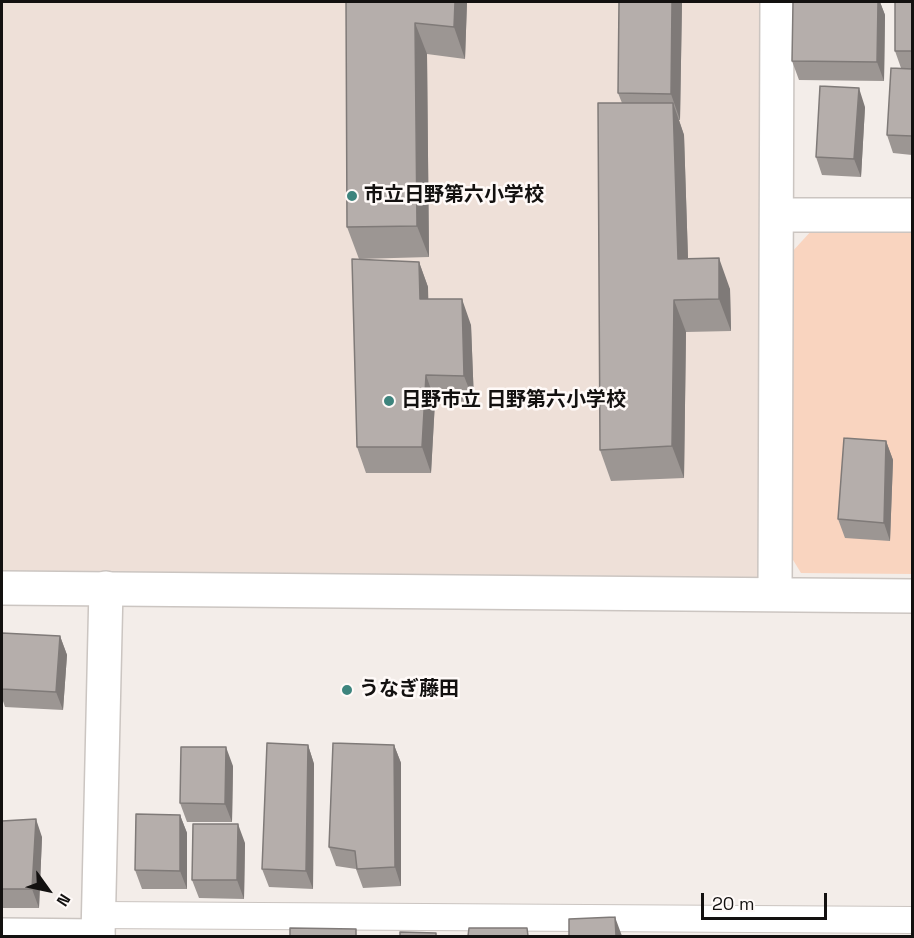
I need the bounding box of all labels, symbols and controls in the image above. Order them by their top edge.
place label: 市立日野第六小学校 [364,184,544,208]
marker: 市立日野第六小学校 [345,189,359,203]
place label: 日野市立 日野第六小学校 [401,389,626,413]
marker: 日野市立 日野第六小学校 [382,394,396,408]
place label: うなぎ藤田 [359,678,459,702]
marker: うなぎ藤田 [340,683,354,697]
north arrow [18,860,78,920]
scale bar [704,881,830,919]
text: N [52,890,75,910]
text: 20 m [712,892,755,915]

